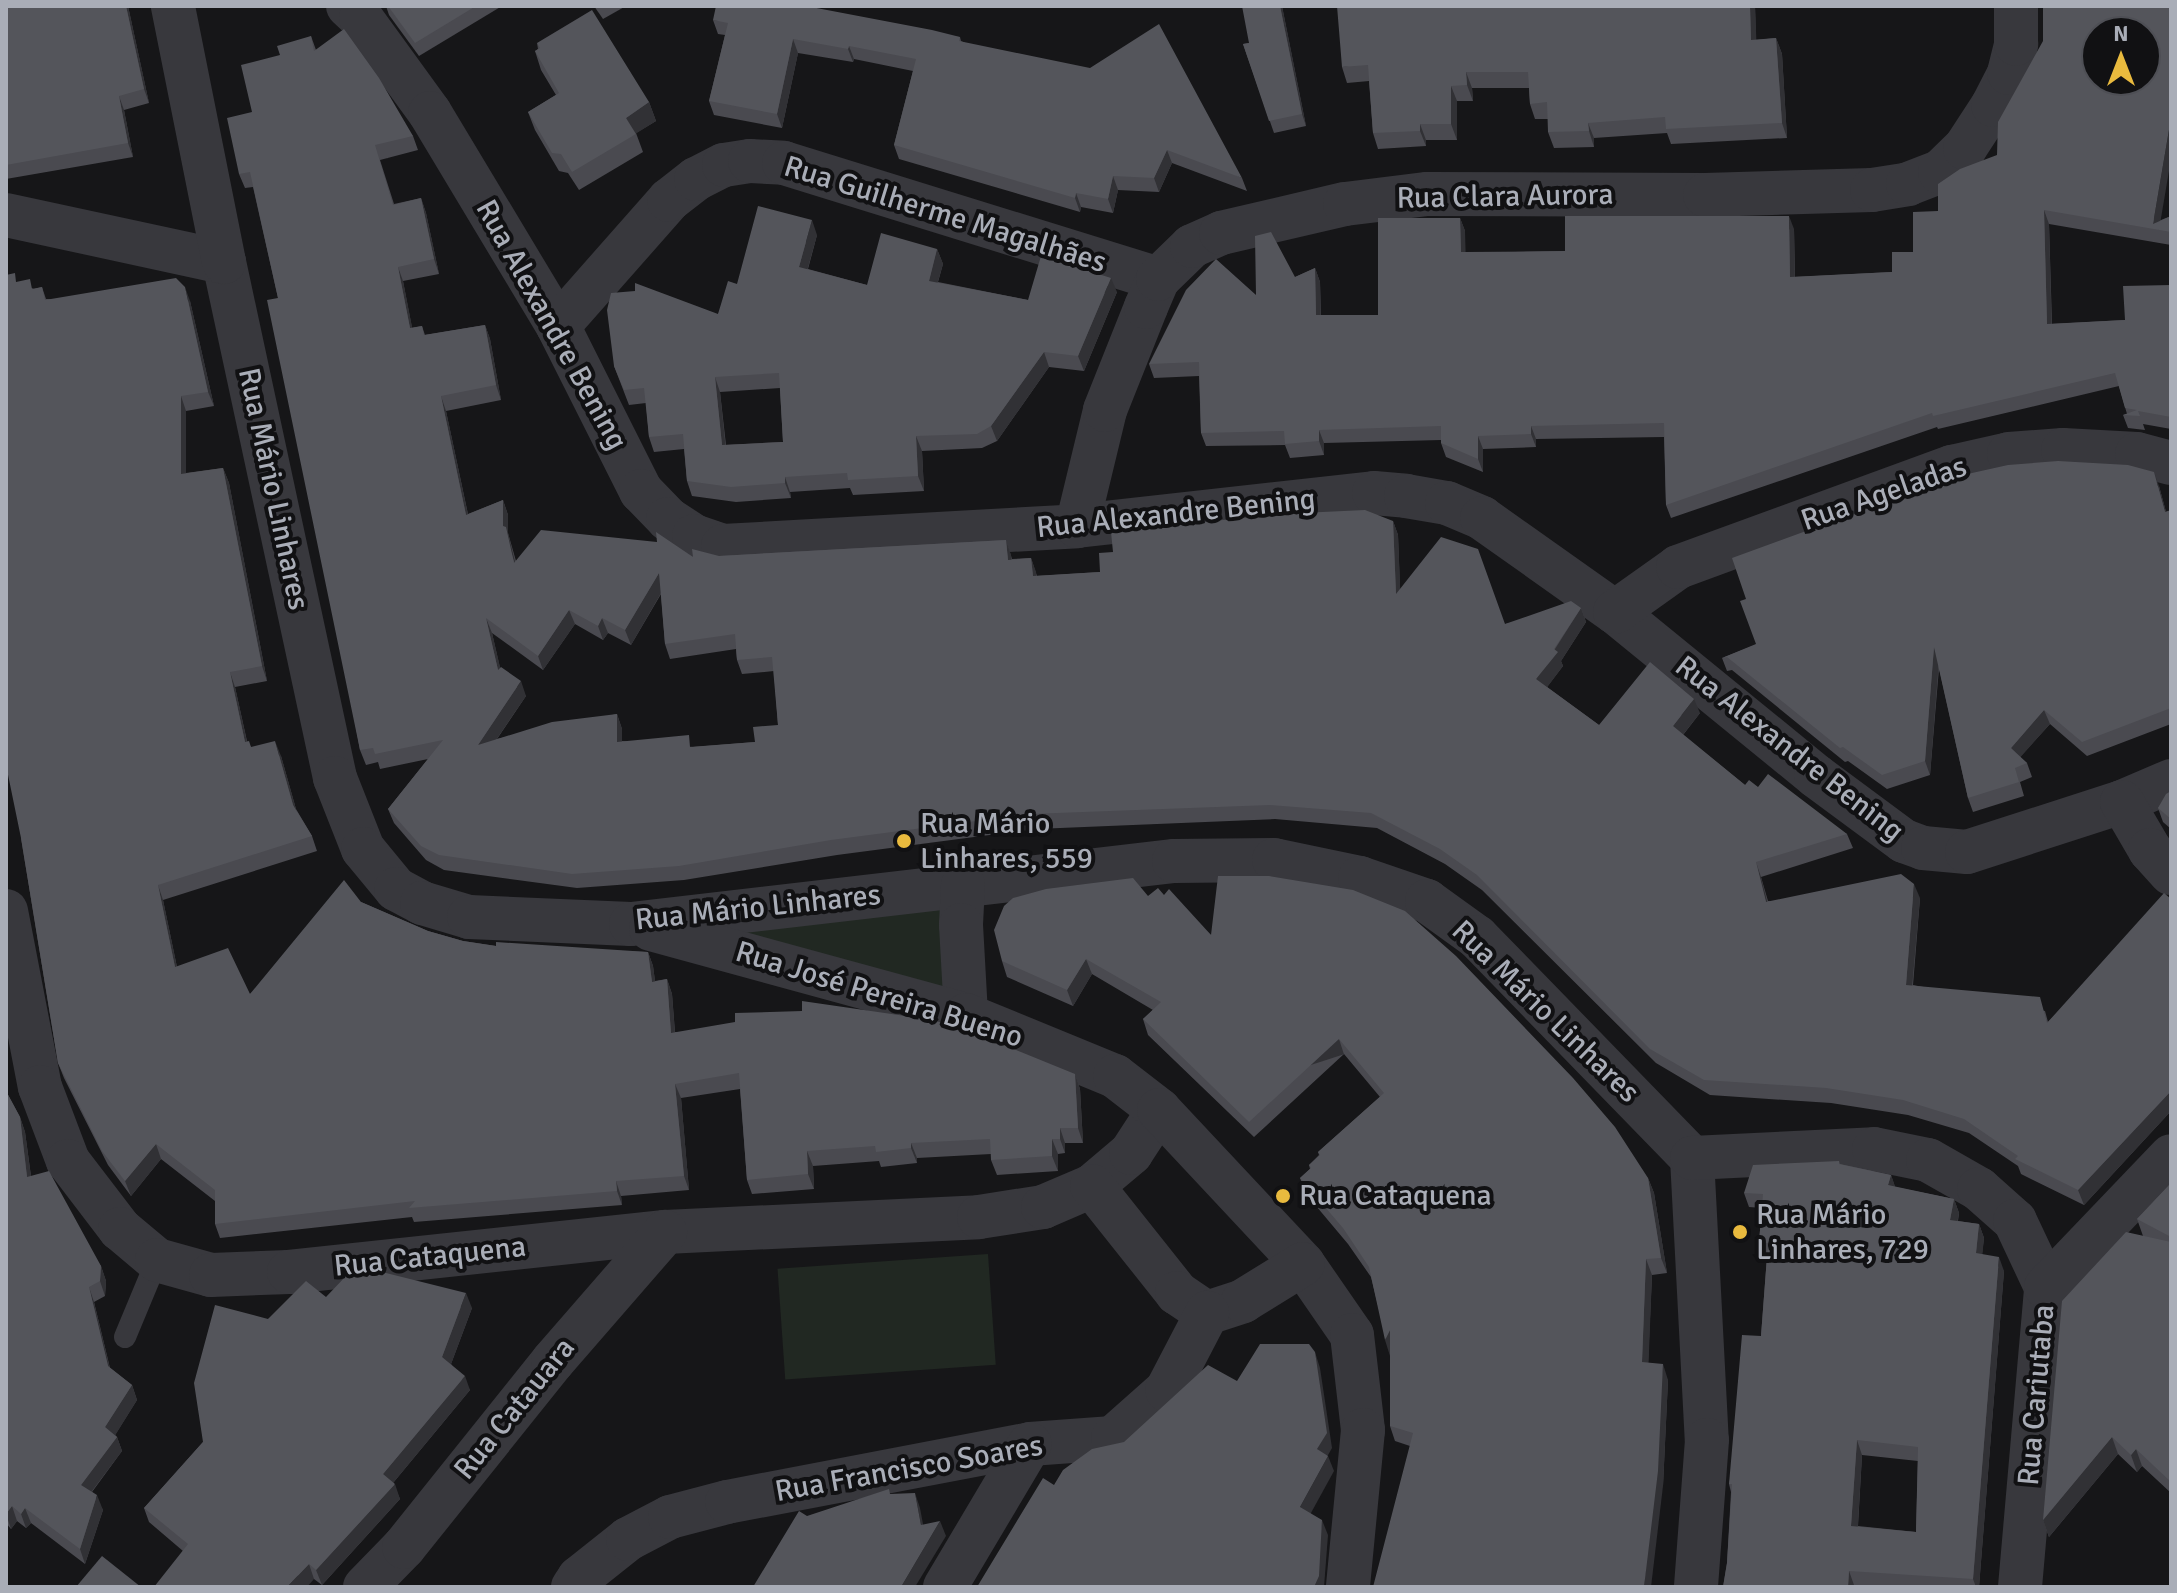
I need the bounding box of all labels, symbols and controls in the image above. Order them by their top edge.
north arrow [2081,16,2161,96]
text: N [2113,20,2129,47]
street label: Rua Guilherme Magalhães [780,149,1110,281]
street label: Rua Clara Aurora [1396,177,1614,217]
street label: Rua Alexandre Bening [467,194,635,456]
street label: Rua Mário Linhares [230,365,316,613]
street label: Rua Ageladas [1796,449,1972,539]
street label: Rua Alexandre Bening [1035,481,1317,547]
street label: Rua Alexandre Bening [1668,649,1910,849]
place label: Rua Mário Linhares, 559 [920,806,1093,876]
marker: Rua Mário Linhares, 559 [895,832,913,850]
street label: Rua Mário Linhares [633,877,883,939]
street label: Rua Mário Linhares [1444,913,1646,1111]
street label: Rua José Pereira Bueno [731,934,1027,1056]
place label: Rua Cataquena [1299,1178,1492,1214]
marker: Rua Cataquena [1274,1187,1292,1205]
place label: Rua Mário Linhares, 729 [1756,1197,1929,1268]
marker: Rua Mário Linhares, 729 [1731,1223,1749,1241]
street label: Rua Cataquena [332,1229,528,1285]
street label: Rua Cariutaba [2011,1303,2063,1487]
street label: Rua Catauara [447,1331,583,1487]
street label: Rua Francisco Soares [772,1428,1046,1510]

